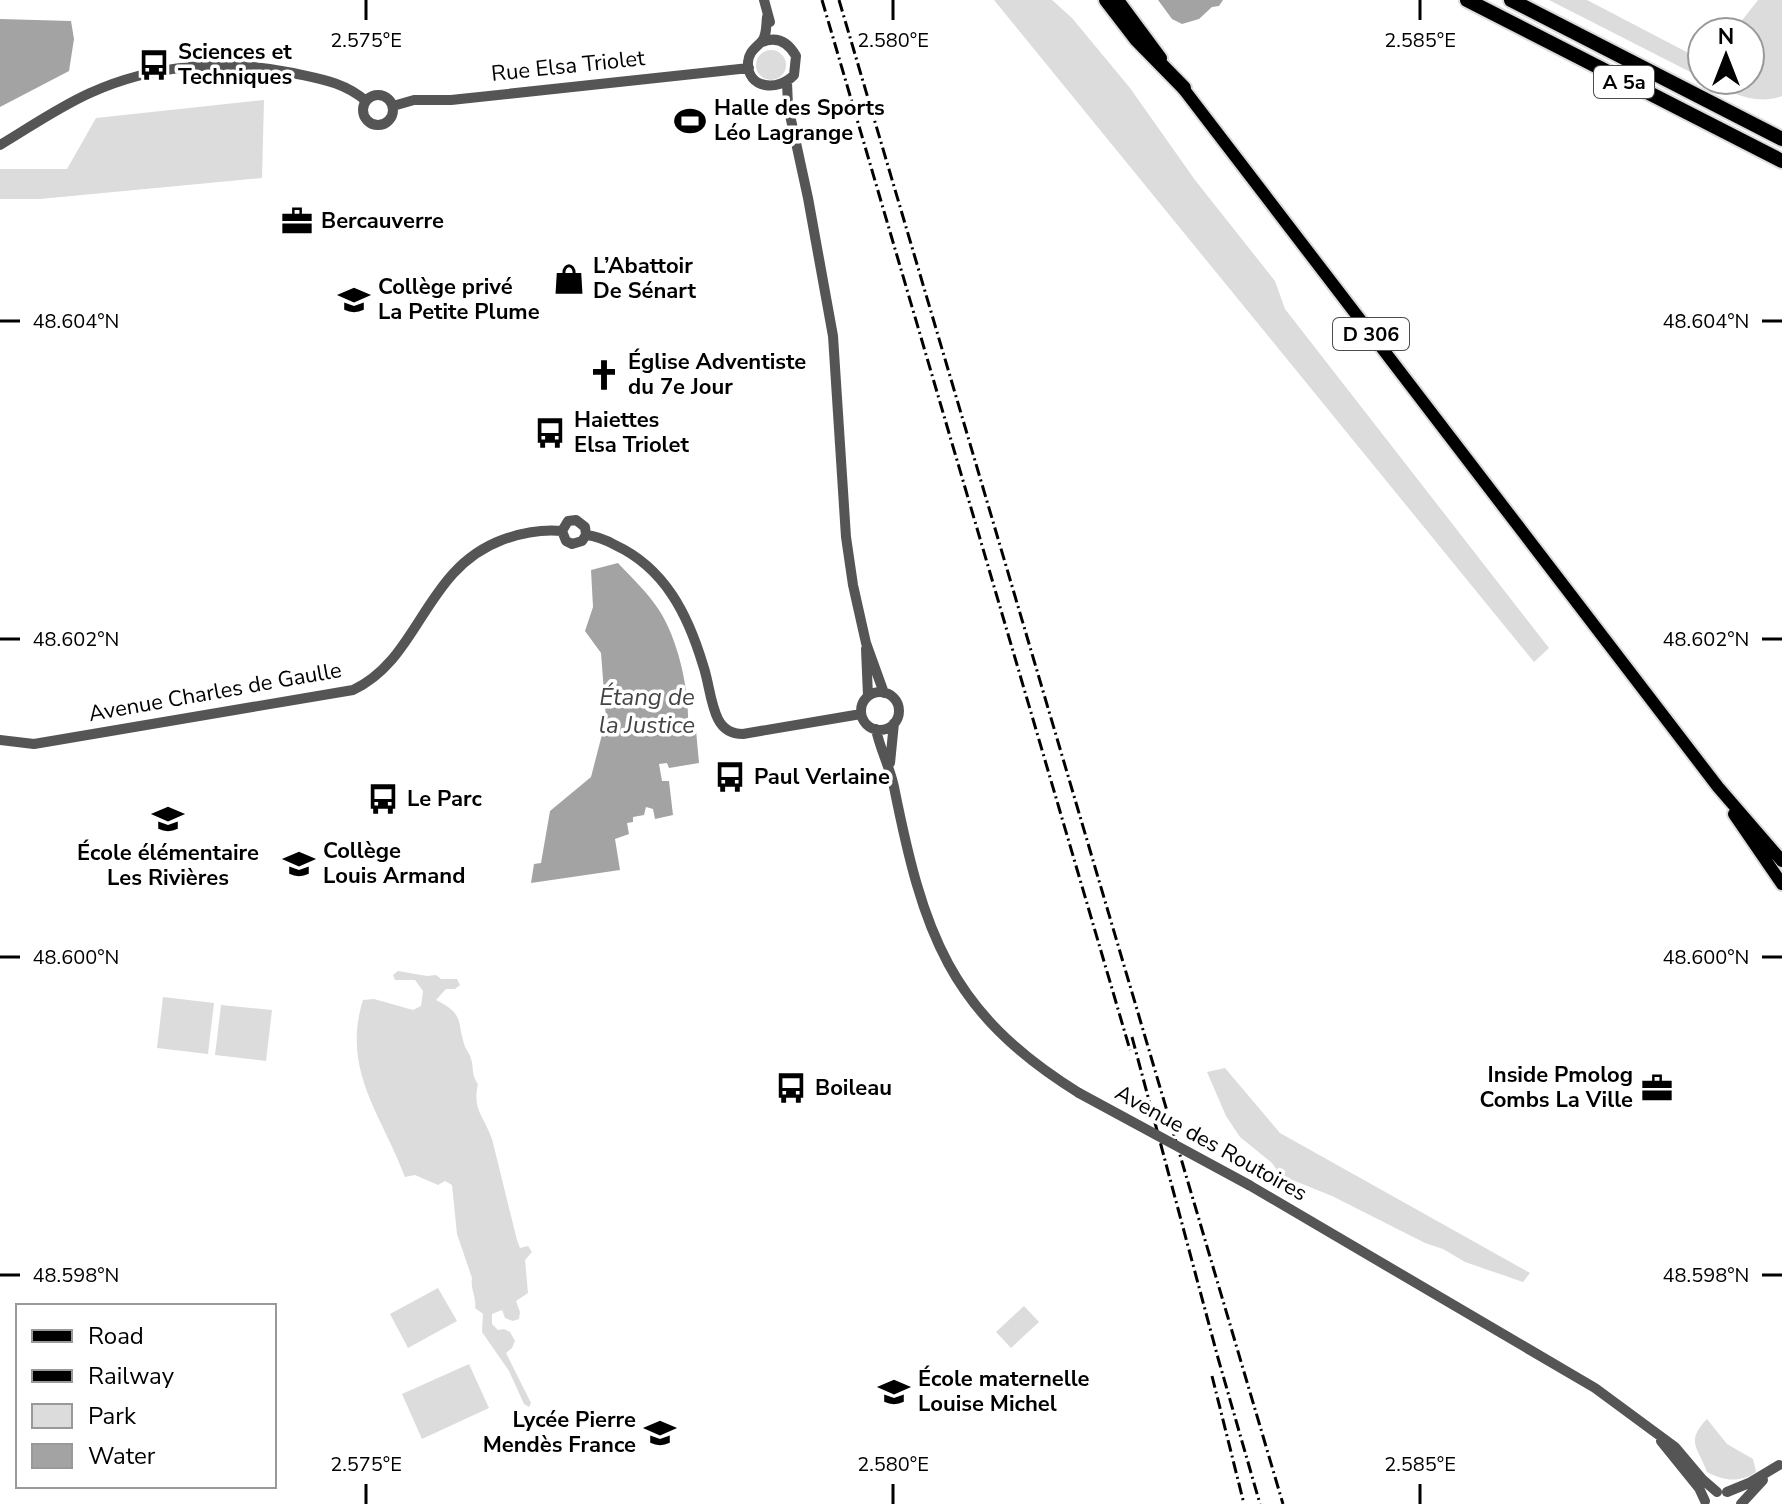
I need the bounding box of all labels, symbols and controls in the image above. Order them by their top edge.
north arrow [1686,16,1766,96]
text: N [1718,22,1734,52]
text: 2.575°E [330,27,402,54]
text: 2.580°E [857,27,929,54]
text: 2.585°E [1384,27,1456,54]
place label: Sciences et Techniques [178,37,292,92]
street label: Rue Elsa Triolet [490,43,646,89]
bus stop icon: Sciences et Techniques [137,48,171,82]
road number: A 5a [1594,66,1654,98]
place label: Halle des Sports Léo Lagrange [714,93,885,148]
sports icon: Halle des Sports Léo Lagrange [673,104,707,138]
office icon: Bercauverre [280,204,314,238]
place label: Bercauverre [321,206,444,236]
place label: L’Abattoir De Sénart [593,251,697,306]
shop icon: L’Abattoir De Sénart [552,262,586,296]
place label: Collège privé La Petite Plume [378,272,540,327]
school or university icon: Collège privé La Petite Plume [337,283,371,317]
text: 48.604°N [33,308,119,335]
text: 48.604°N [1663,308,1749,335]
road number: D 306 [1333,318,1409,350]
place label: Église Adventiste du 7e Jour [628,347,806,402]
church icon: Église Adventiste du 7e Jour [587,358,621,392]
place label: Haiettes Elsa Triolet [574,405,689,460]
bus stop icon: Haiettes Elsa Triolet [533,416,567,450]
text: 48.602°N [33,626,119,653]
text: 48.602°N [1663,626,1749,653]
street label: Avenue Charles de Gaulle [86,655,344,729]
water label: Étang de la Justice [599,681,695,741]
bus stop icon: Paul Verlaine [713,760,747,794]
place label: Paul Verlaine [754,762,890,792]
bus stop icon: Le Parc [366,782,400,816]
place label: Le Parc [407,784,482,814]
school or university icon: École élémentaire Les Rivières [151,802,185,836]
place label: Collège Louis Armand [323,836,465,891]
place label: École élémentaire Les Rivières [77,838,259,893]
school or university icon: Collège Louis Armand [282,847,316,881]
text: 48.600°N [33,944,119,971]
text: 48.600°N [1663,944,1749,971]
place label: Inside Pmolog Combs La Ville [1480,1060,1633,1115]
bus stop icon: Boileau [774,1071,808,1105]
office icon: Inside Pmolog Combs La Ville [1640,1071,1674,1105]
place label: Boileau [815,1073,892,1103]
street label: Avenue des Routoires [1110,1078,1312,1208]
text: 48.598°N [33,1262,119,1289]
text: 48.598°N [1663,1262,1749,1289]
legend [16,1304,276,1488]
text: Road [88,1320,144,1352]
text: Railway [88,1360,175,1392]
place label: École maternelle Louise Michel [918,1364,1090,1419]
school or university icon: École maternelle Louise Michel [877,1375,911,1409]
text: Park [88,1400,137,1432]
place label: Lycée Pierre Mendès France [483,1405,636,1460]
school or university icon: Lycée Pierre Mendès France [643,1416,677,1450]
text: Water [88,1440,156,1472]
text: 2.575°E [330,1451,402,1478]
text: 2.580°E [857,1451,929,1478]
text: 2.585°E [1384,1451,1456,1478]

